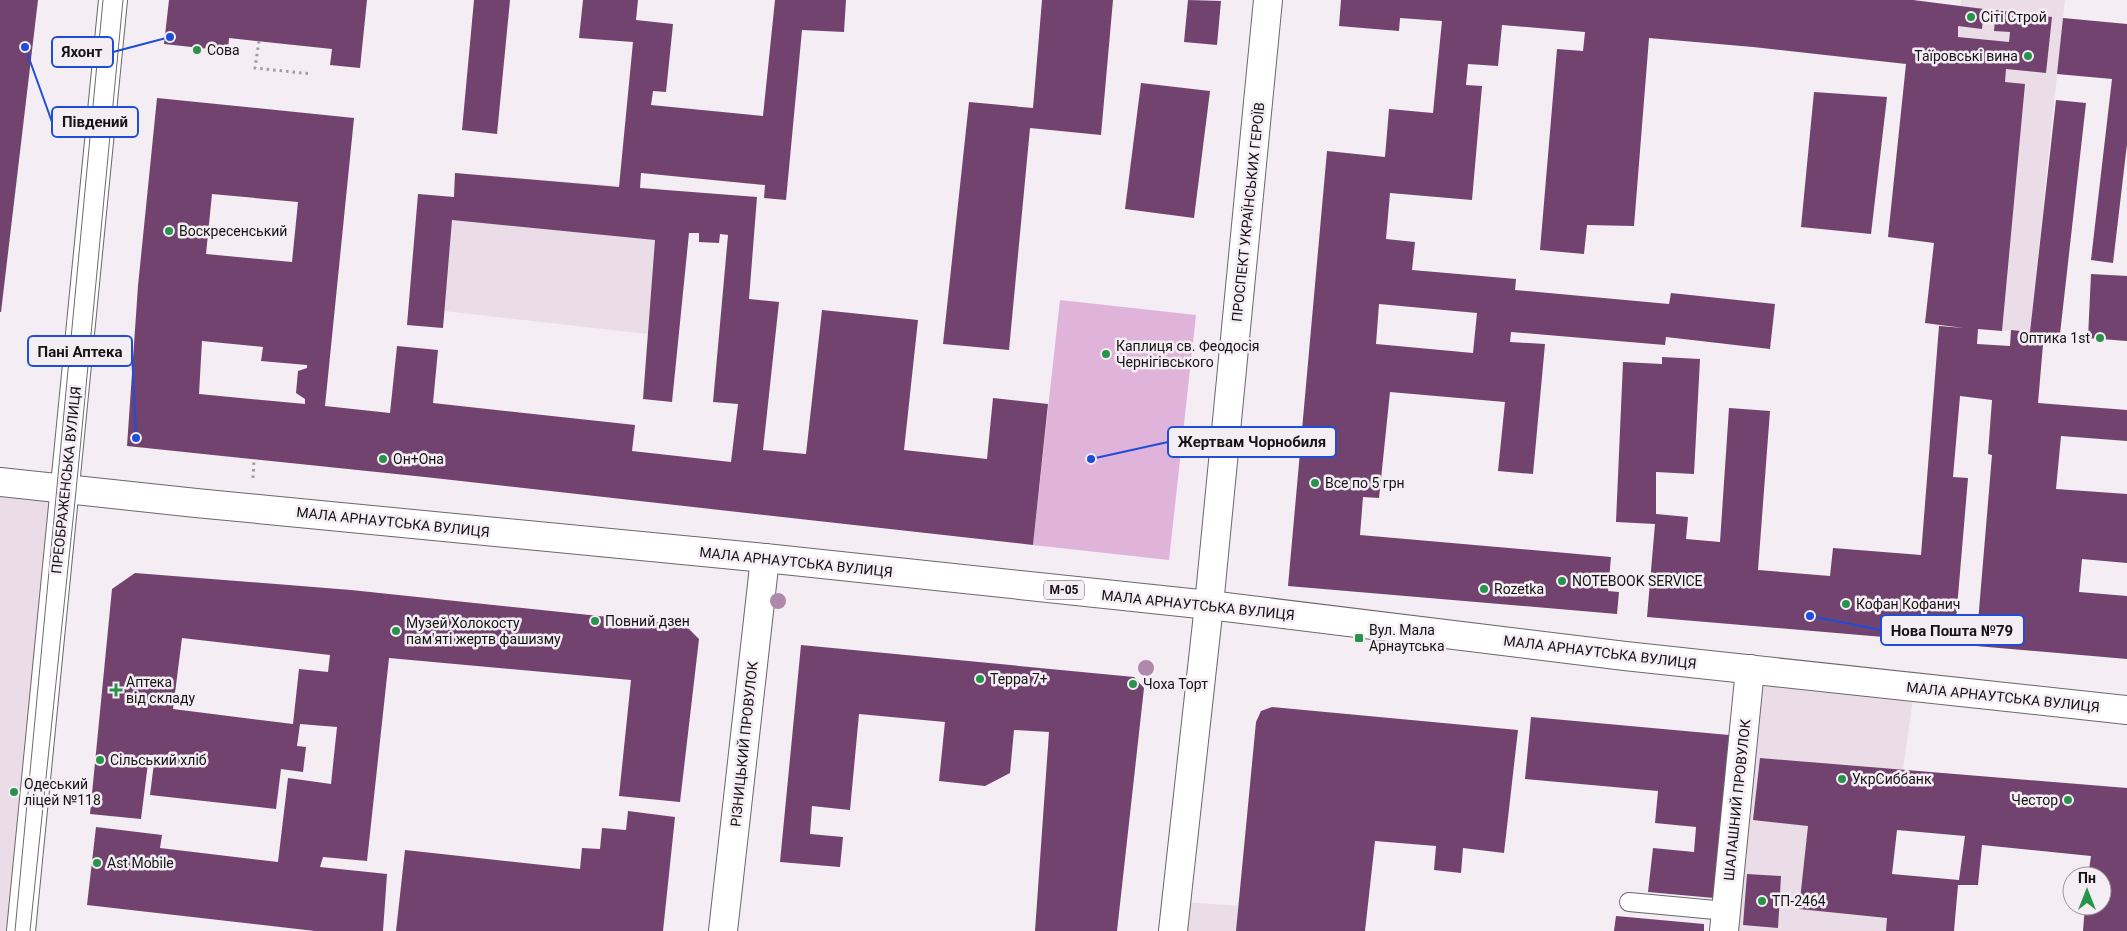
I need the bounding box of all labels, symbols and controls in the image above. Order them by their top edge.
place label: Сіті Строй [1981,9,2047,25]
marker: Сіті Строй [1965,11,1977,23]
callout: Яхонт [52,37,113,67]
place label: Сова [207,42,240,58]
text: Яхонт [61,43,103,61]
marker: Сова [191,44,203,56]
place label: Таїровські вина [1914,48,2018,64]
marker: Таїровські вина [2022,50,2034,62]
street label: ПРОСПЕКТ УКРАЇНСЬКИХ ГЕРОЇВ [1229,101,1267,323]
callout: Південий [52,107,138,137]
text: Південий [62,113,128,131]
place label: Воскресенський [179,223,287,239]
marker: Воскресенський [163,225,175,237]
place label: Оптика 1st [2019,330,2090,346]
marker: Оптика 1st [2094,332,2106,344]
callout: Панi Аптека [28,336,132,366]
place label: Каплиця св. Феодосія Чернігівського [1116,338,1259,370]
text: Панi Аптека [38,343,122,361]
marker: Каплиця св. Феодосія Чернігівського [1100,348,1112,360]
street label: ПРЕОБРАЖЕНСЬКА ВУЛИЦЯ [48,385,84,575]
callout: Жертвам Чорнобиля [1168,427,1336,457]
text: Жертвам Чорнобиля [1178,433,1326,451]
place label: Он+Она [393,451,444,467]
marker: Он+Она [377,453,389,465]
place label: Все по 5 грн [1325,475,1405,491]
marker: Все по 5 грн [1309,477,1321,489]
street label: МАЛА АРНАУТСЬКА ВУЛИЦЯ [296,504,490,540]
street label: МАЛА АРНАУТСЬКА ВУЛИЦЯ [699,544,893,580]
place label: NOTEBOOK SERVICE [1572,573,1703,589]
marker: NOTEBOOK SERVICE [1556,575,1568,587]
road number: М-05 [1044,580,1084,600]
place label: Rozetka [1494,581,1544,597]
marker: Rozetka [1478,583,1490,595]
street label: МАЛА АРНАУТСЬКА ВУЛИЦЯ [1101,587,1295,623]
place label: Кофан Кофанич [1856,596,1960,612]
marker: Кофан Кофанич [1840,598,1852,610]
place label: Повний дзен [605,613,690,629]
place label: Музей Холокосту пам'яті жертв фашизму [406,615,561,647]
marker: Повний дзен [589,615,601,627]
callout: Нова Пошта №79 [1881,615,2024,645]
place label: Вул. Мала Арнаутська [1369,622,1445,654]
text: Нова Пошта №79 [1891,622,2013,640]
marker: Музей Холокосту пам'яті жертв фашизму [390,625,402,637]
marker: Вул. Мала Арнаутська [1353,632,1365,644]
street label: МАЛА АРНАУТСЬКА ВУЛИЦЯ [1503,632,1697,672]
street label: РІЗНИЦЬКИЙ ПРОВУЛОК [727,660,761,828]
place label: Терра 7+ [990,671,1048,687]
marker: Терра 7+ [974,673,986,685]
place label: Аптека від складу [126,674,195,706]
place label: Чоха Торт [1143,676,1208,692]
marker: Чоха Торт [1127,678,1139,690]
street label: МАЛА АРНАУТСЬКА ВУЛИЦЯ [1906,679,2100,715]
marker: Аптека від складу [110,684,122,696]
street label: ШАЛАШНИЙ ПРОВУЛОК [1721,718,1753,882]
place label: Сільський хліб [110,752,207,768]
marker: Сільський хліб [94,754,106,766]
place label: УкрСиббанк [1852,771,1932,787]
marker: УкрСиббанк [1836,773,1848,785]
place label: Одеський ліцей №118 [24,776,101,808]
marker: Одеський ліцей №118 [8,786,20,798]
place label: Честор [2011,792,2058,808]
marker: Честор [2062,794,2074,806]
place label: Ast Mobile [107,855,174,871]
marker: Ast Mobile [91,857,103,869]
north arrow [2062,866,2112,916]
text: Пн [2078,870,2096,886]
place label: ТП-2464 [1772,893,1826,909]
marker: ТП-2464 [1756,895,1768,907]

